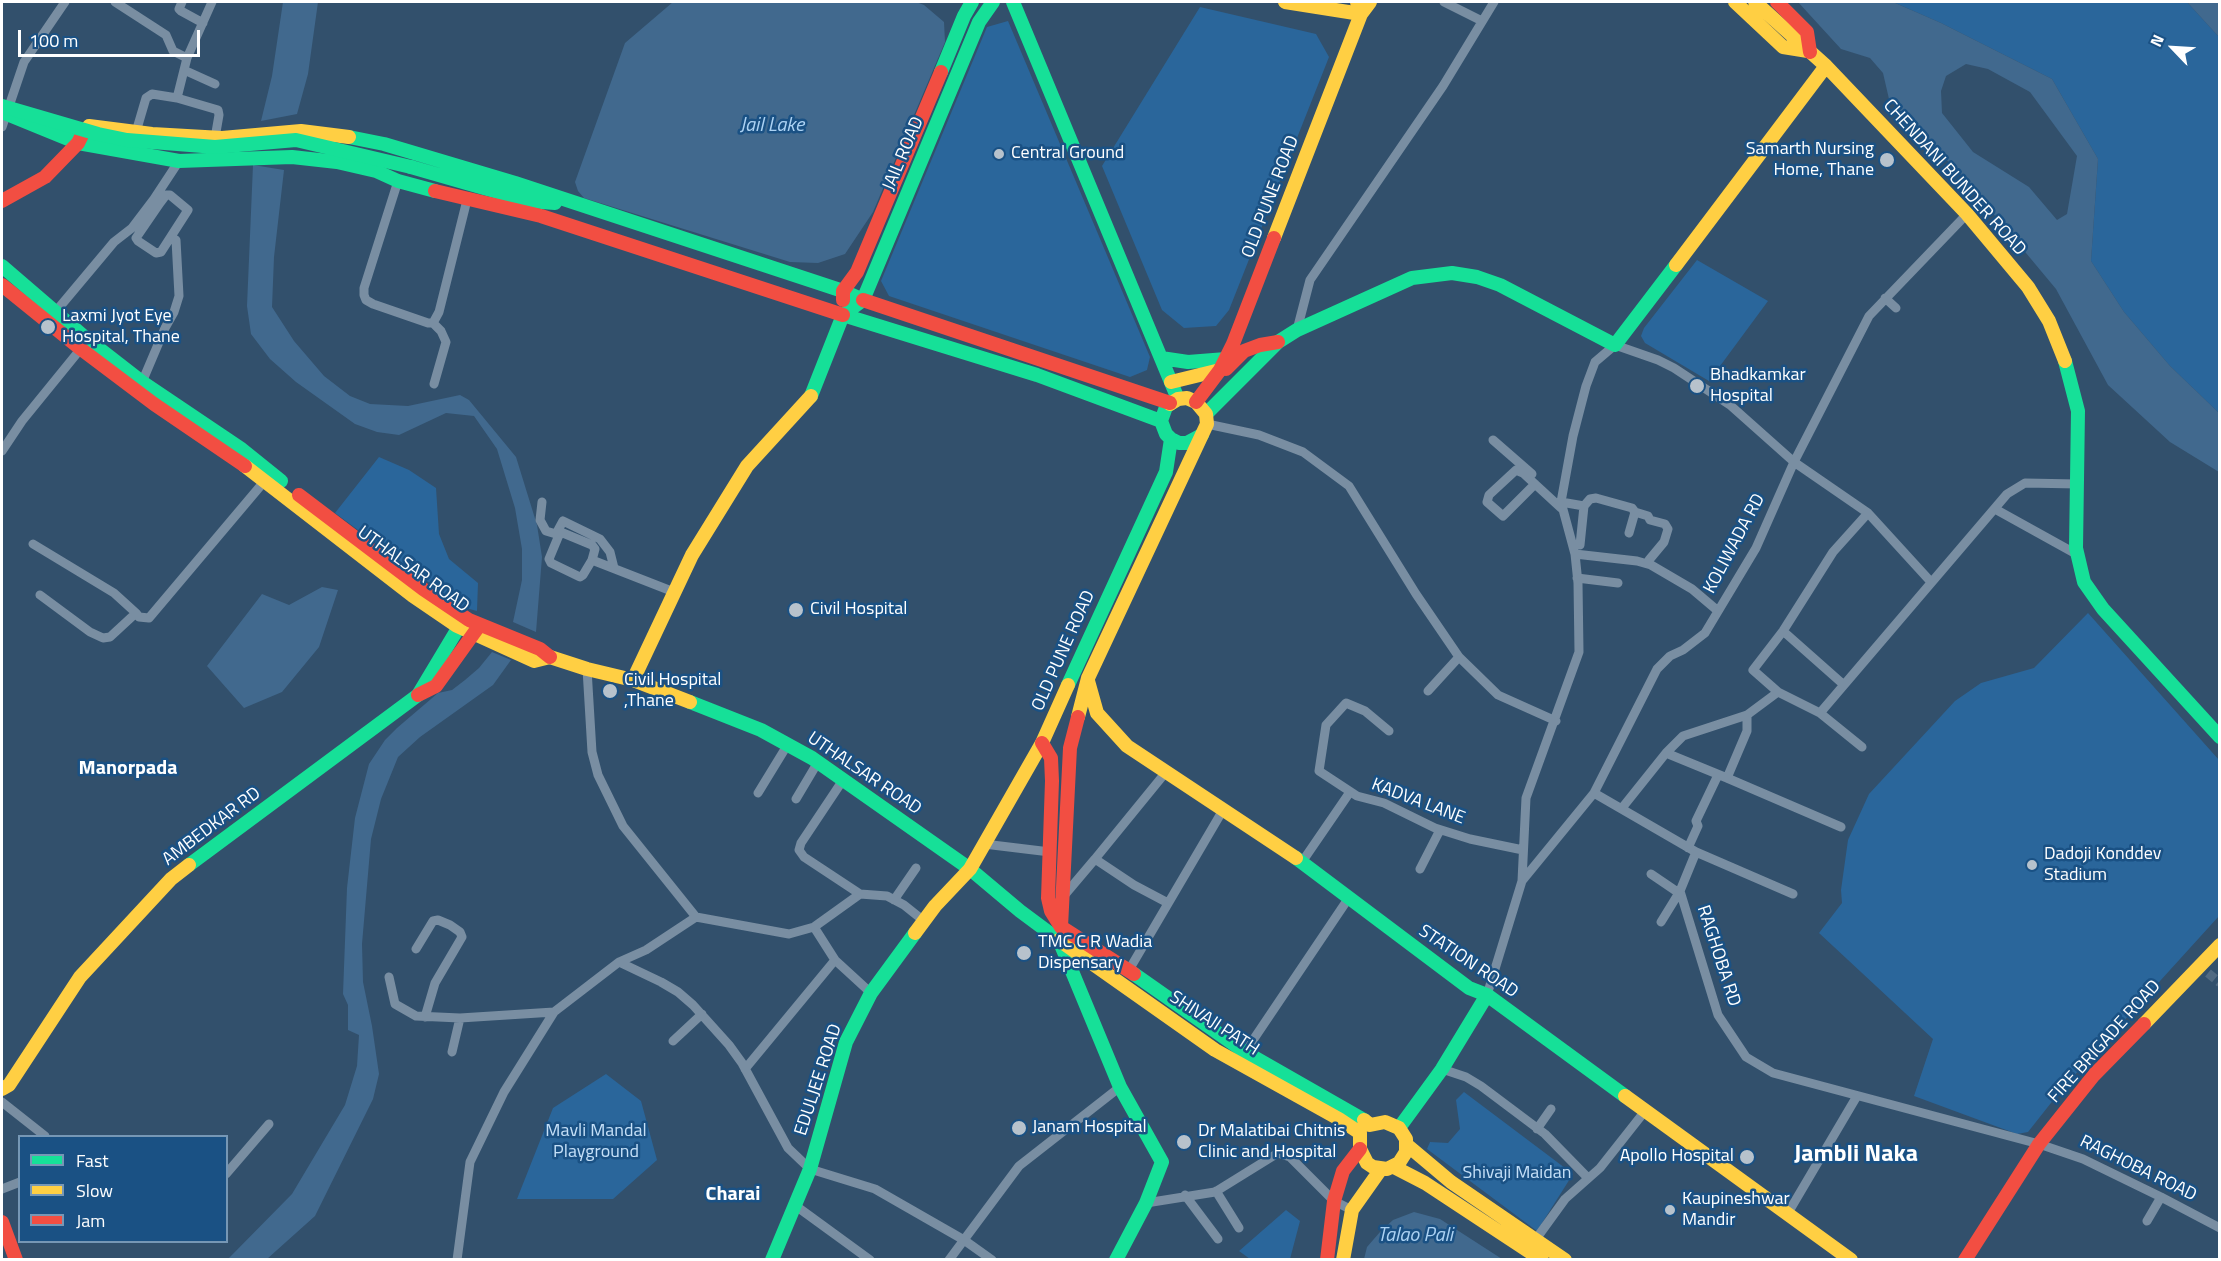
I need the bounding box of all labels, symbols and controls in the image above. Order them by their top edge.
scale bar [21,18,202,56]
north arrow [2143,18,2203,78]
text: 100 m [29,27,78,54]
text: N [2143,30,2170,50]
street label: CHENDANI BUNDER ROAD [1878,95,2030,261]
water label: Jail Lake [740,114,804,138]
street label: JAIL ROAD [879,114,929,194]
street label: OLD PUNE ROAD [1238,133,1304,261]
place label: Samarth Nursing Home, Thane [1746,139,1874,182]
place label: Central Ground [1011,143,1124,165]
marker: Central Ground [992,147,1006,161]
marker: Samarth Nursing Home, Thane [1878,151,1896,169]
place label: Laxmi Jyot Eye Hospital, Thane [62,306,180,348]
marker: Laxmi Jyot Eye Hospital, Thane [39,318,57,336]
place label: Bhadkamkar Hospital [1710,365,1806,407]
marker: Bhadkamkar Hospital [1688,377,1706,395]
street label: KOLIWADA RD [1700,490,1770,598]
street label: UTHALSAR ROAD [353,522,473,618]
street label: OLD PUNE ROAD [1028,587,1100,715]
place label: Civil Hospital [810,599,907,621]
marker: Civil Hospital [787,601,805,619]
place label: Civil Hospital ,Thane [624,670,721,712]
marker: Civil Hospital ,Thane [601,682,619,700]
street label: UTHALSAR ROAD [803,728,925,820]
district label: Manorpada [79,757,177,781]
street label: KADVA LANE [1368,774,1468,830]
street label: AMBEDKAR RD [159,783,265,871]
place label: Dadoji Konddev Stadium [2044,844,2161,886]
marker: Dadoji Konddev Stadium [2025,858,2039,872]
street label: RAGHOBA RD [1692,903,1744,1009]
street label: STATION ROAD [1414,921,1522,1003]
place label: TMC C R Wadia Dispensary [1038,932,1152,974]
marker: TMC C R Wadia Dispensary [1015,944,1033,962]
street label: FIRE BRIGADE ROAD [2044,976,2166,1108]
street label: SHIVAJI PATH [1165,987,1263,1061]
street label: EDULJEE ROAD [791,1022,847,1138]
place label: Janam Hospital [1032,1117,1147,1139]
marker: Janam Hospital [1010,1119,1028,1137]
park label: Mavli Mandal Playground [545,1121,647,1164]
place label: Dr Malatibai Chitnis Clinic and Hospital [1198,1121,1345,1164]
street label: RAGHOBA ROAD [2076,1131,2200,1207]
marker: Dr Malatibai Chitnis Clinic and Hospital [1175,1133,1193,1151]
legend [18,1135,228,1243]
district label: Jambli Naka [1794,1141,1918,1169]
place label: Apollo Hospital [1620,1146,1734,1168]
text: Fast [76,1147,109,1174]
marker: Apollo Hospital [1738,1148,1756,1166]
park label: Shivaji Maidan [1462,1163,1572,1185]
text: Slow [76,1177,113,1204]
district label: Charai [706,1183,760,1207]
place label: Kaupineshwar Mandir [1682,1189,1790,1232]
marker: Kaupineshwar Mandir [1663,1203,1677,1217]
text: Jam [76,1207,105,1234]
water label: Talao Pali [1377,1224,1453,1248]

